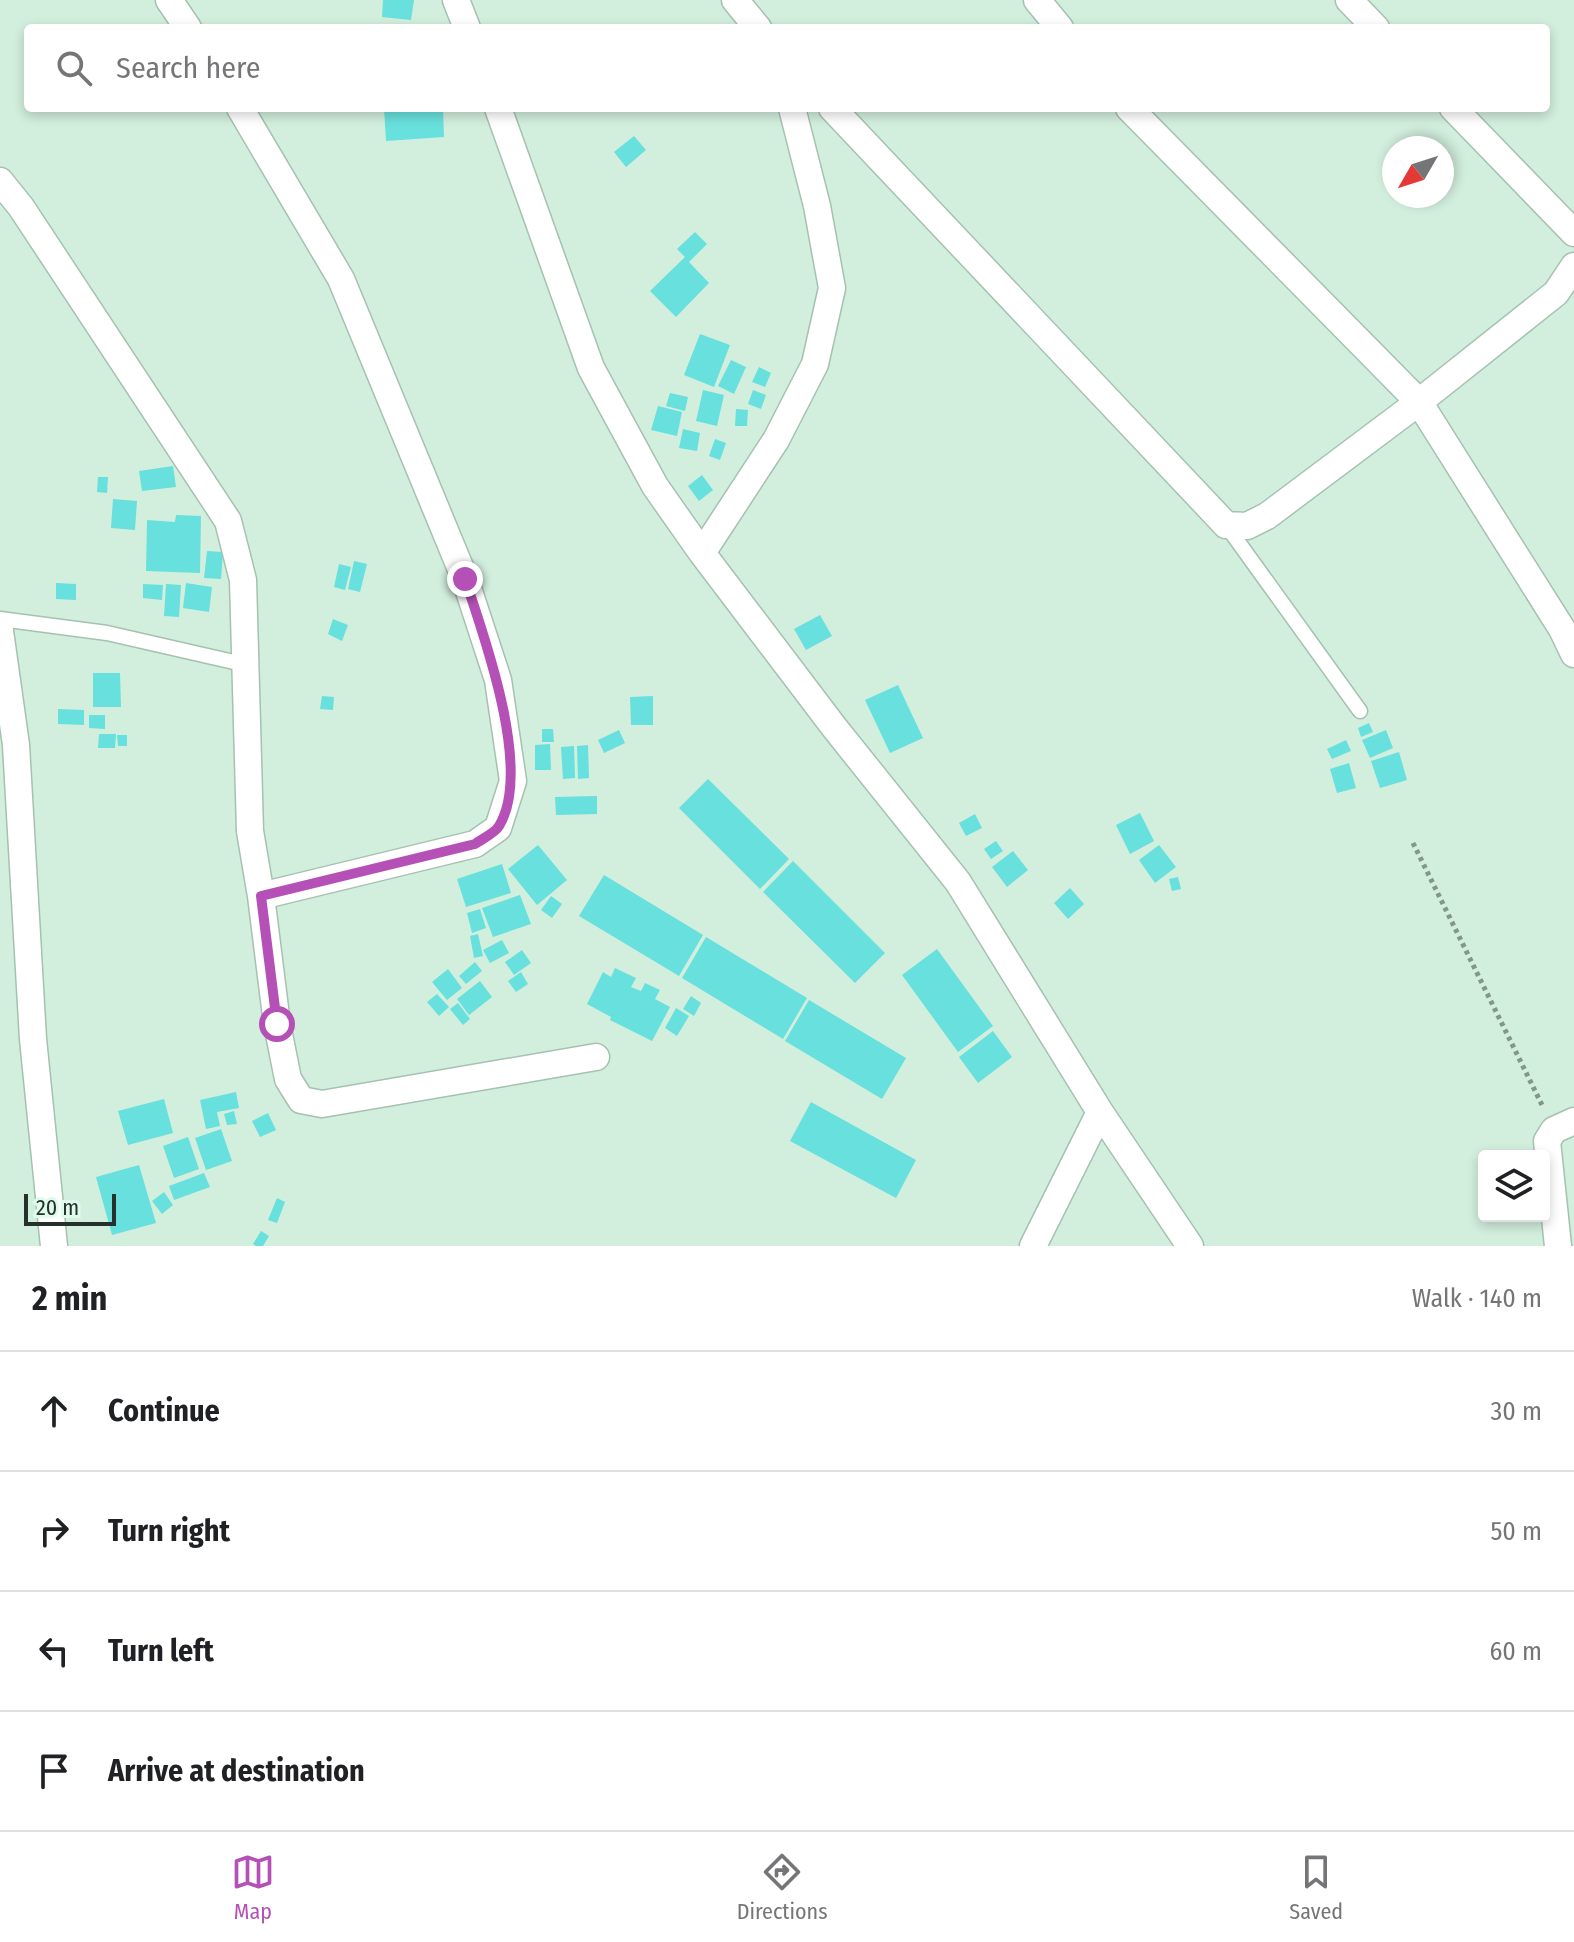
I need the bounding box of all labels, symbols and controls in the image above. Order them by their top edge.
search box [24,24,1550,112]
icon: search [52,46,96,90]
text: Search here [116,50,261,86]
north arrow [1382,136,1454,208]
route end [447,561,483,597]
route start [259,1006,295,1042]
map controls [1478,1150,1550,1222]
button: layers [1478,1150,1550,1222]
scale bar [24,1190,116,1226]
text: 20 m [36,1194,79,1221]
text: 2 min [32,1278,107,1319]
text: Walk · 140 m [1412,1283,1542,1314]
icon: ahead [32,1389,76,1433]
text: Continue [108,1393,220,1429]
text: 30 m [1491,1396,1542,1427]
icon: right [32,1509,76,1553]
text: Turn right [108,1513,230,1549]
text: 50 m [1490,1516,1542,1547]
icon: left [32,1629,76,1673]
text: Turn left [108,1633,214,1669]
text: 60 m [1489,1636,1542,1667]
icon: arrive [32,1749,76,1793]
text: Arrive at destination [108,1753,365,1789]
tab: Map [231,1850,275,1925]
tab: Directions [737,1850,828,1925]
tab: Saved [1289,1850,1343,1925]

